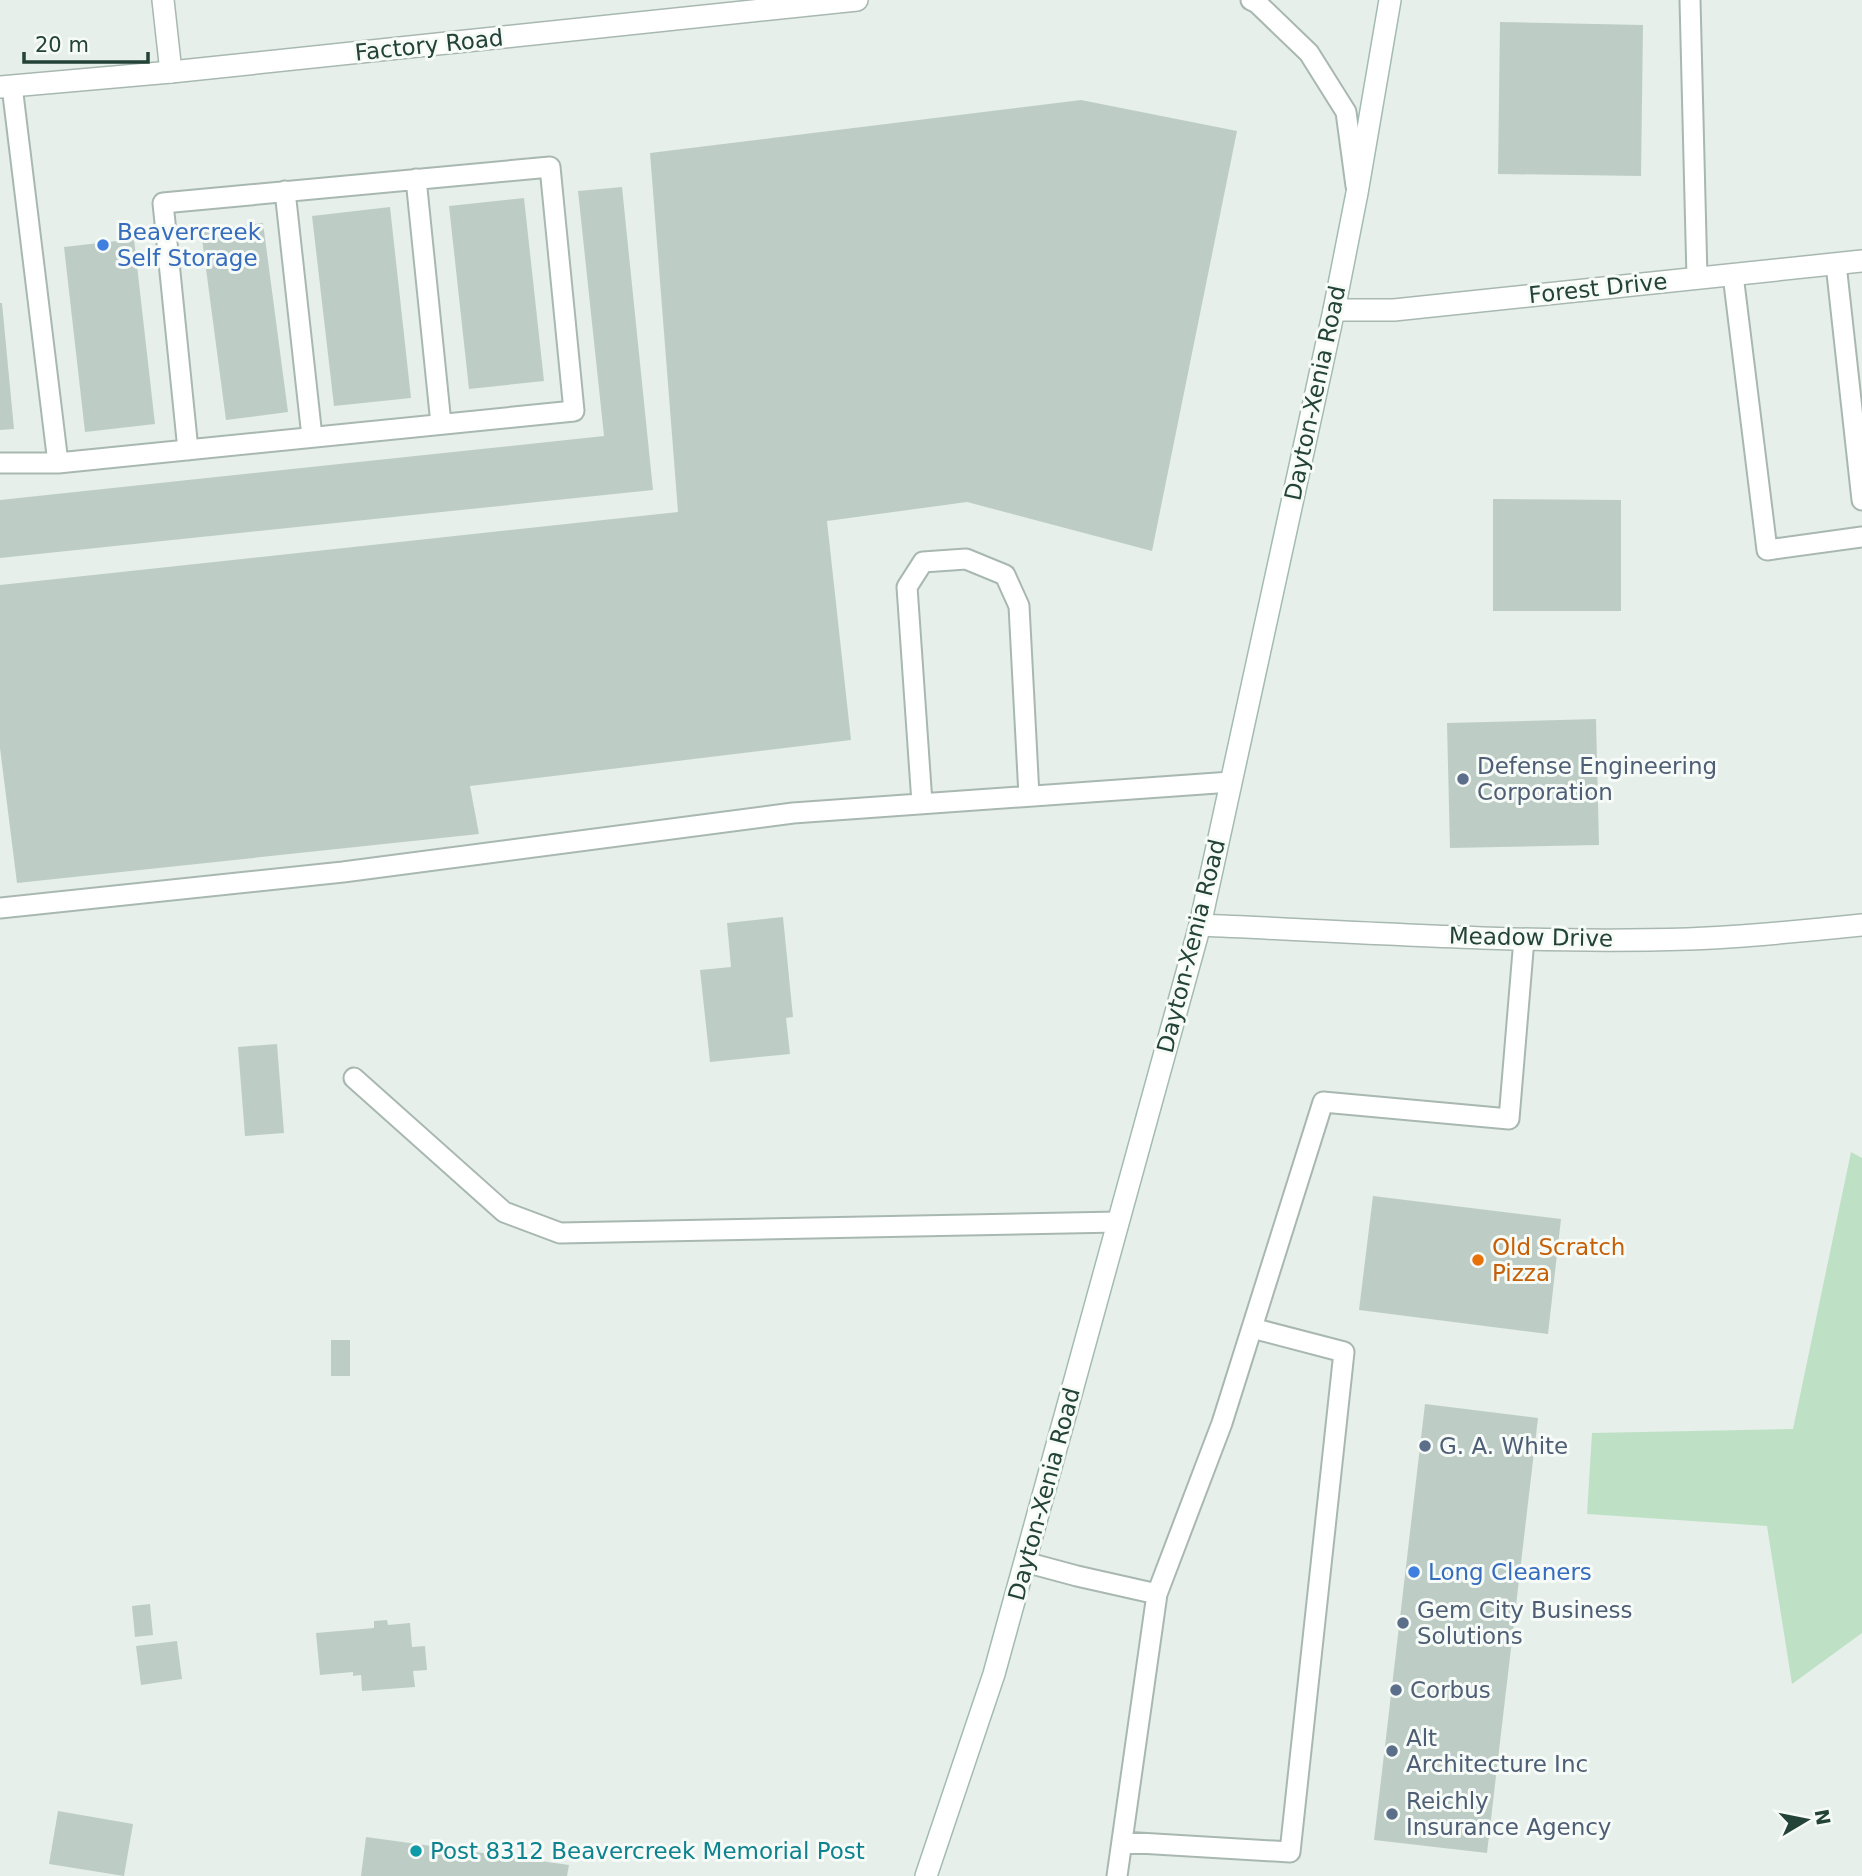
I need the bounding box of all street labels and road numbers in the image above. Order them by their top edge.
street label: Factory Road [354,24,504,66]
street label: Forest Drive [1527,268,1669,308]
street label: Dayton-Xenia Road [1279,283,1351,503]
street label: Dayton-Xenia Road [1152,837,1230,1055]
street label: Meadow Drive [1449,923,1613,951]
street label: Dayton-Xenia Road [1003,1385,1085,1603]

